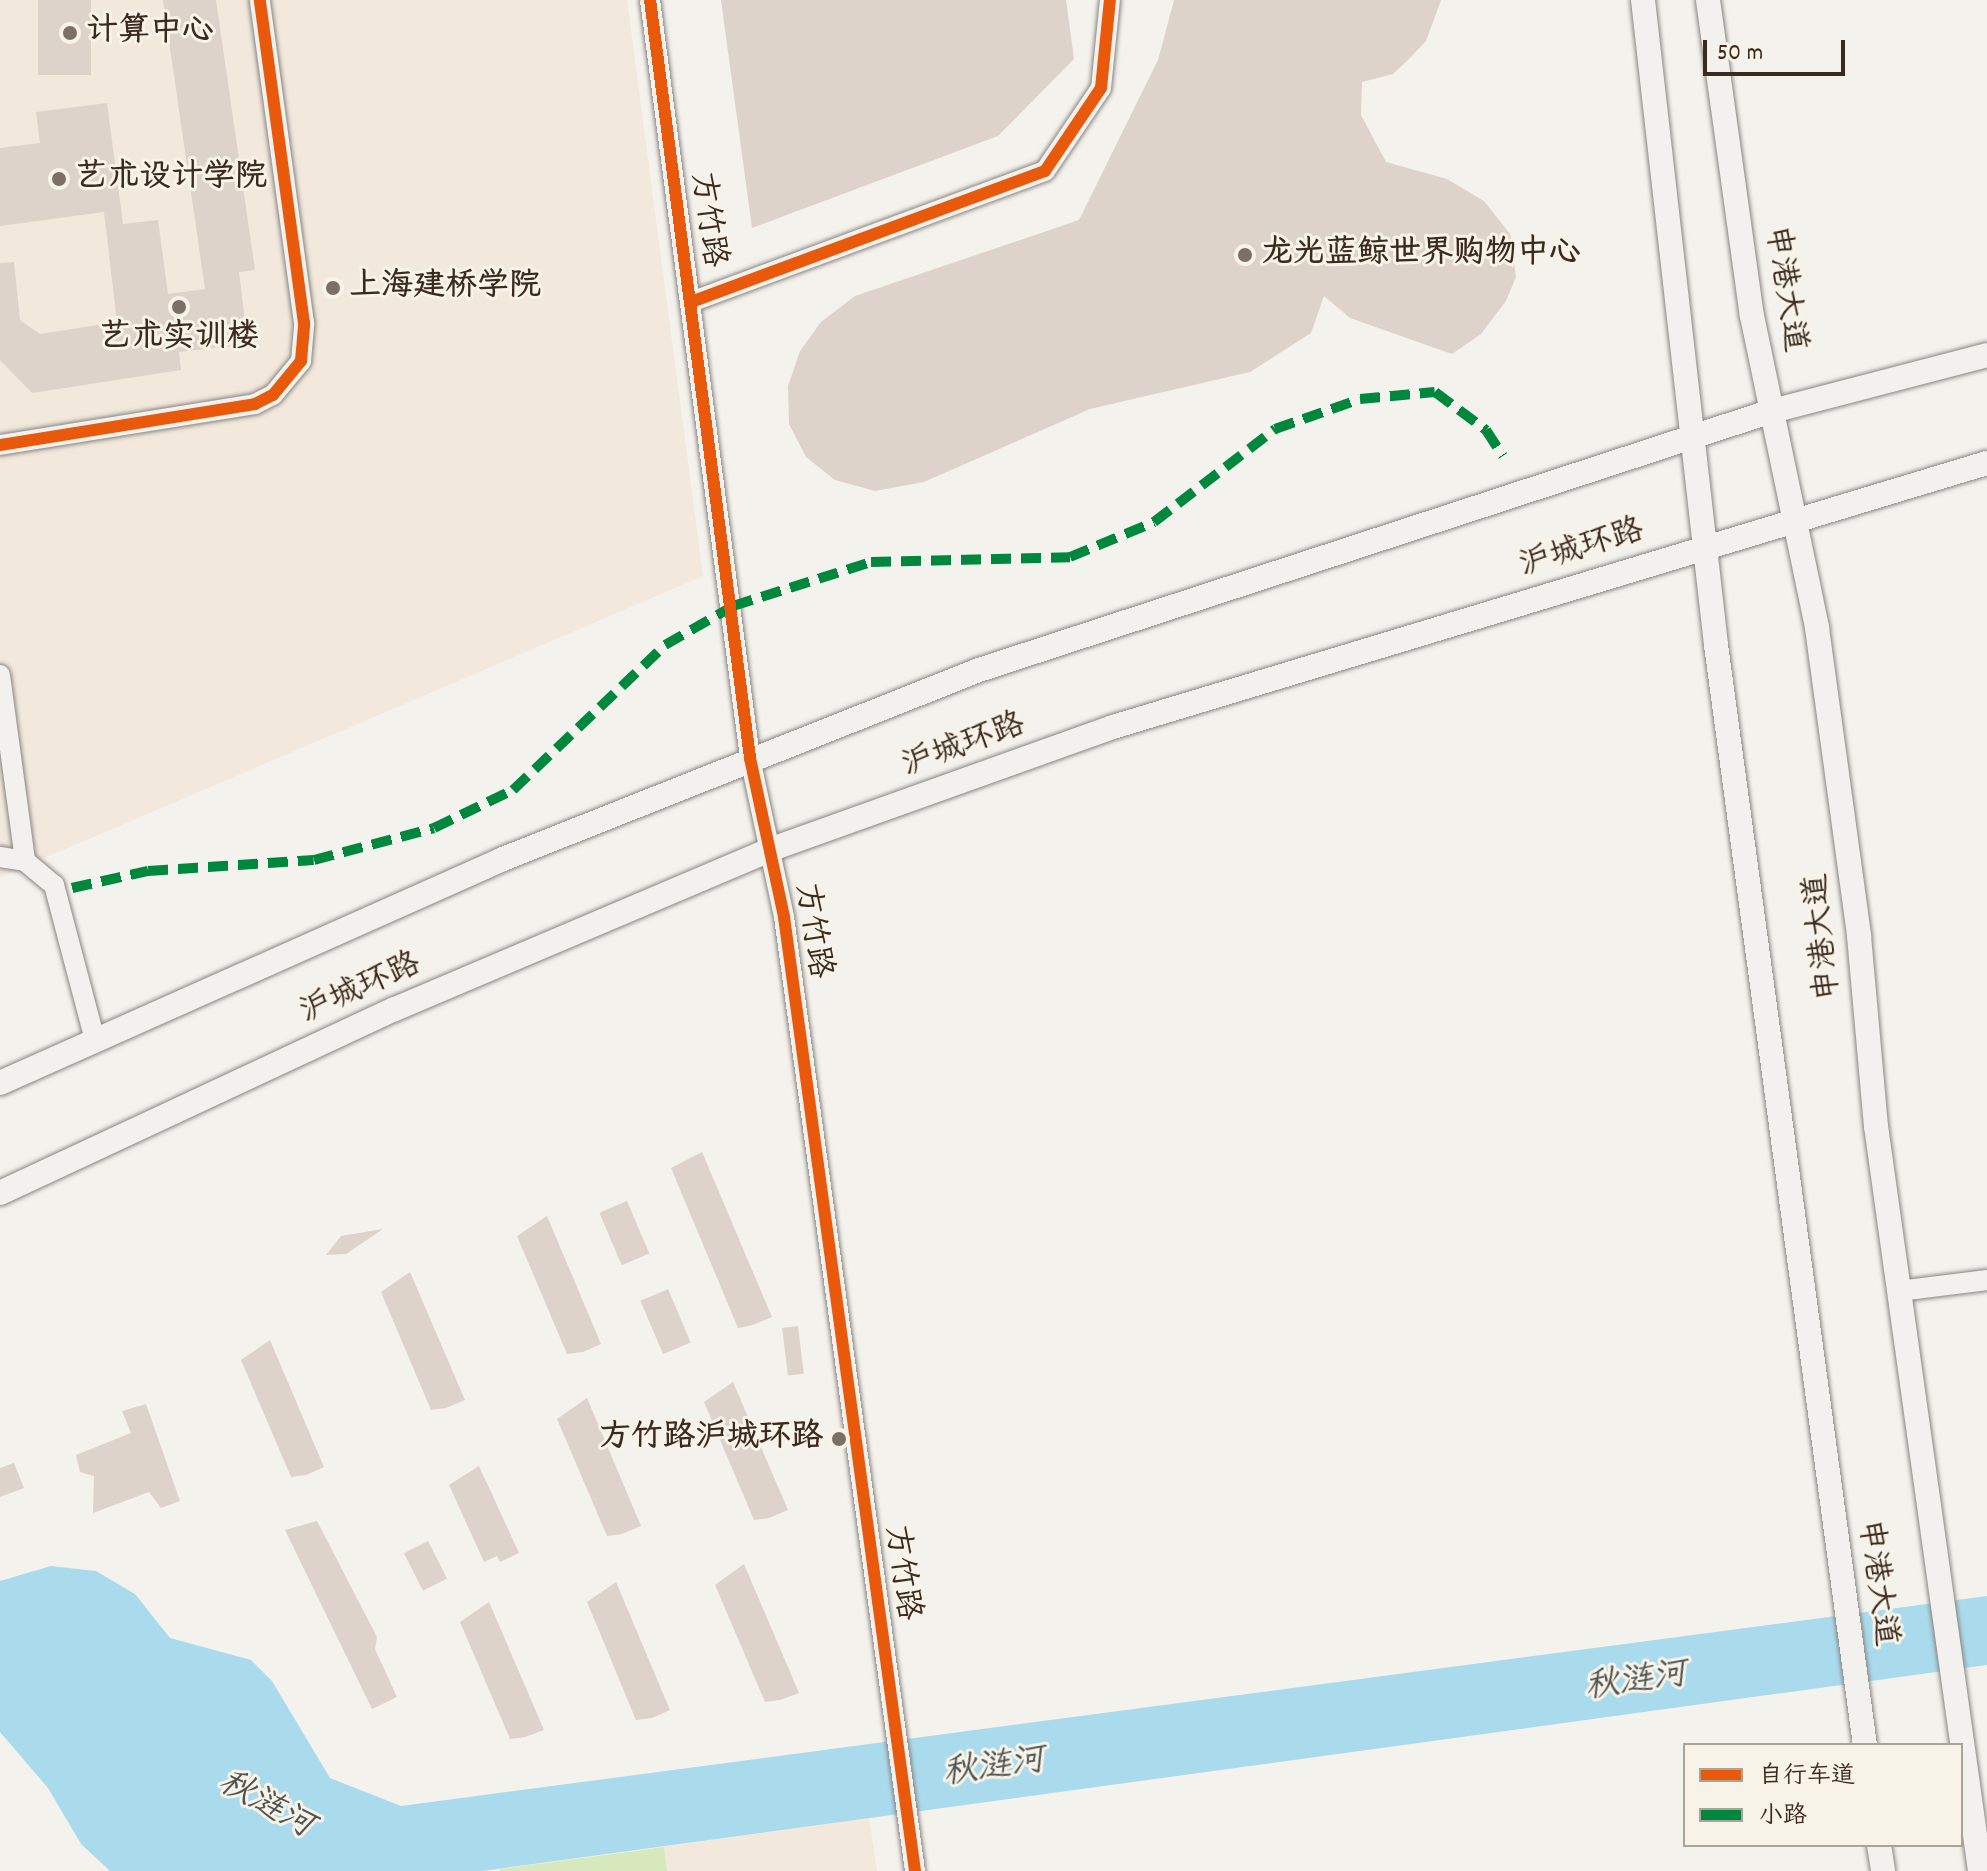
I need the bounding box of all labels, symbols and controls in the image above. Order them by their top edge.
place label: 计算中心 [86,14,214,52]
marker: 计算中心 [61,24,79,42]
scale bar [1707,24,1849,74]
text: 50 m [1717,37,1763,71]
place label: 艺术设计学院 [75,160,267,198]
marker: 艺术设计学院 [50,170,68,188]
street label: 方竹路 [680,170,732,270]
street label: 申港大道 [1754,223,1812,355]
place label: 龙光蓝鲸世界购物中心 [1261,236,1581,274]
marker: 龙光蓝鲸世界购物中心 [1236,246,1254,264]
place label: 上海建桥学院 [349,269,541,307]
marker: 上海建桥学院 [324,279,342,297]
marker: 艺术实训楼 [170,298,188,316]
place label: 艺术实训楼 [99,320,259,358]
street label: 沪城环路 [1515,513,1649,587]
street label: 沪城环路 [897,707,1031,787]
street label: 申港大道 [1799,871,1851,1003]
street label: 方竹路 [785,881,837,981]
street label: 沪城环路 [295,946,427,1034]
place label: 方竹路沪城环路 [599,1420,823,1458]
marker: 方竹路沪城环路 [830,1430,848,1448]
street label: 申港大道 [1847,1517,1903,1649]
street label: 方竹路 [874,1523,926,1623]
water label: 秋涟河 [1583,1656,1689,1710]
water label: 秋涟河 [941,1742,1047,1796]
legend [1683,1743,1963,1847]
text: 自行车道 [1759,1760,1855,1794]
water label: 秋涟河 [211,1763,319,1849]
text: 小路 [1759,1800,1807,1834]

